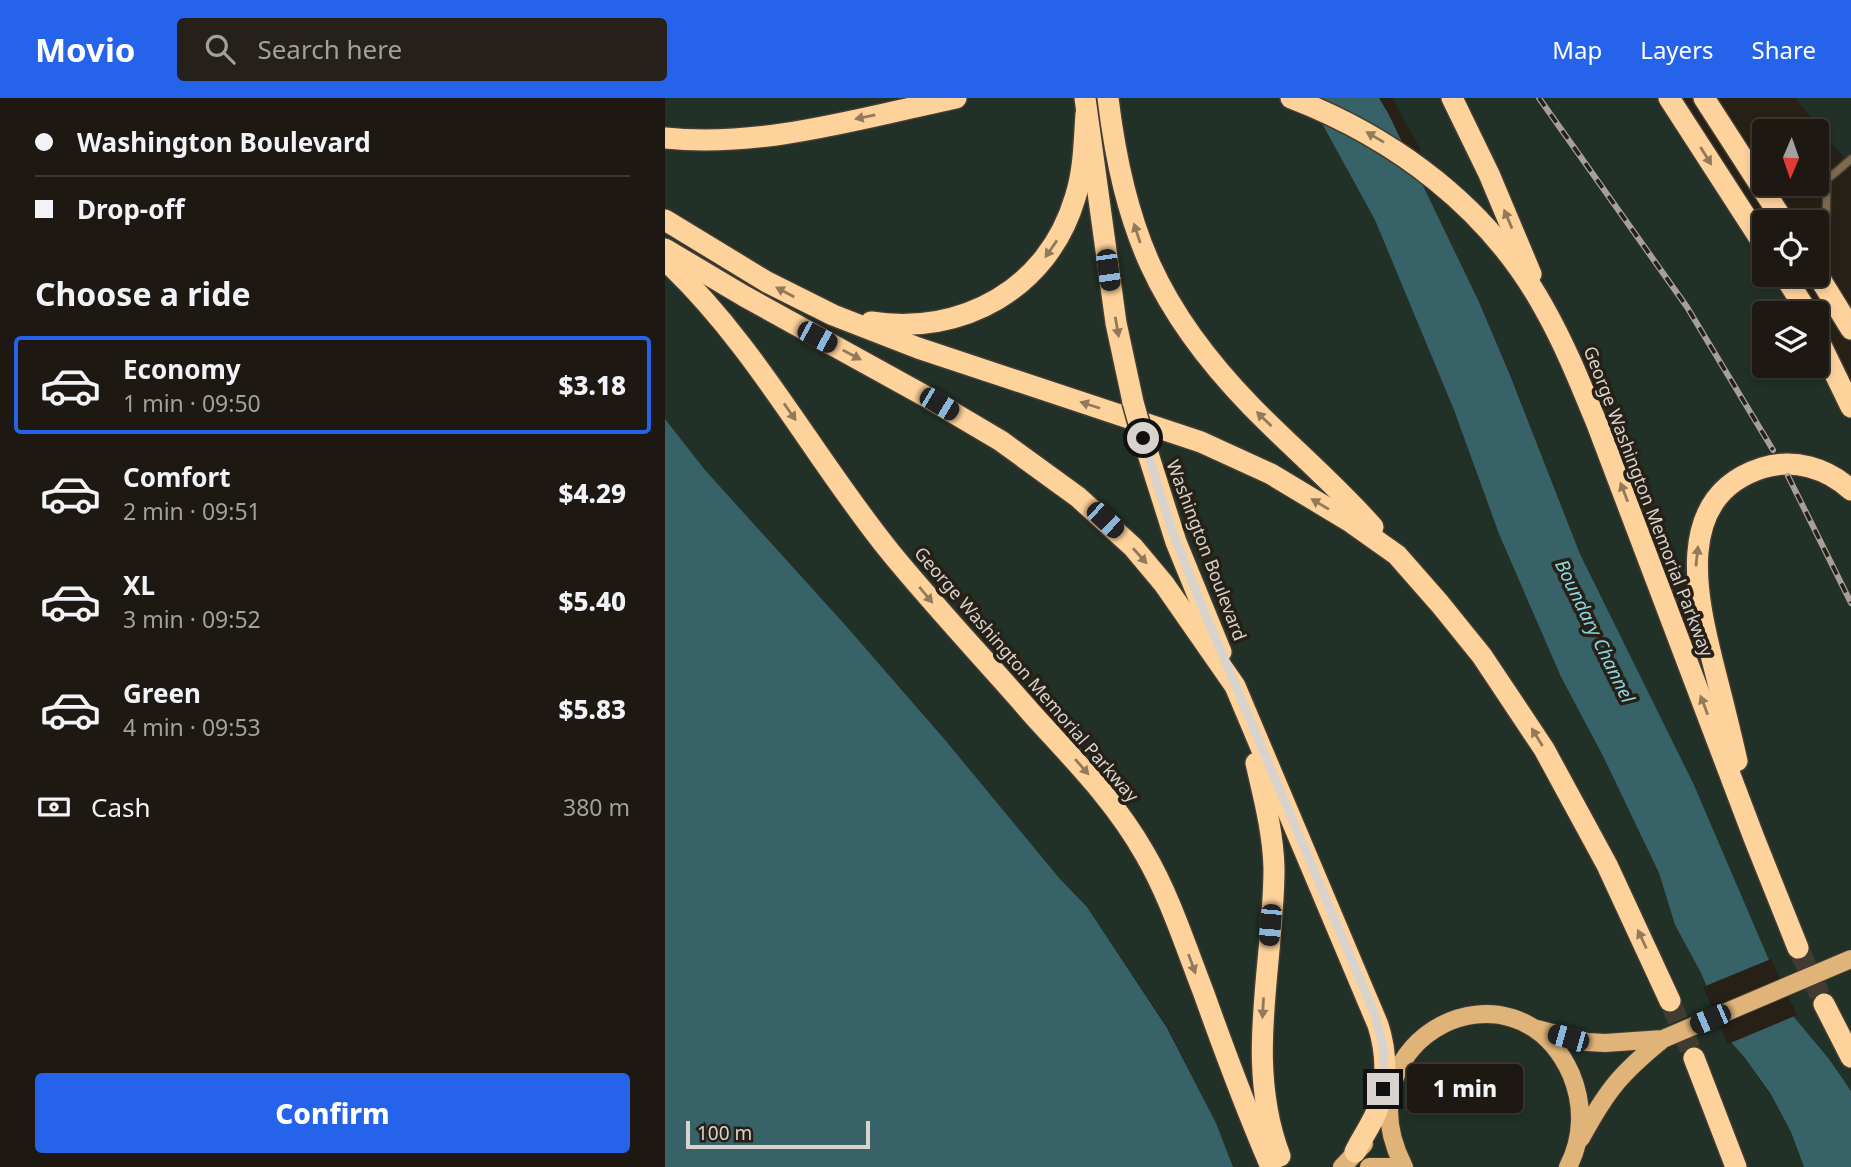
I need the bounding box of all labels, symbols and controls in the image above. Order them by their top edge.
search box [177,18,667,81]
text: Movio [35,27,135,72]
icon: search [201,30,239,68]
text: Search here [257,31,402,67]
text: Map [1552,33,1602,66]
text: Layers [1640,33,1714,66]
text: Share [1752,33,1816,66]
one-way arrow [854,111,876,122]
north arrow [1752,119,1829,196]
map controls [1752,119,1829,378]
text: Washington Boulevard [77,124,371,160]
one-way arrow [1366,131,1385,144]
one-way arrow [1699,146,1712,165]
text: Drop-off [77,191,184,227]
one-way arrow [1503,209,1514,230]
button: locate [1752,210,1829,287]
one-way arrow [1131,222,1142,243]
one-way arrow [1044,240,1058,258]
car [1095,248,1122,292]
text: Choose a ride [35,272,251,315]
one-way arrow [775,286,795,297]
button: layers [1752,301,1829,378]
one-way arrow [1112,316,1123,338]
car [794,318,841,356]
street label: George Washington Memorial Parkway [1579,342,1720,660]
one-way arrow [842,349,862,361]
text: Economy [123,351,241,387]
icon: car [39,354,102,417]
text: $3.18 [559,367,626,403]
car [916,384,963,424]
text: 1 min · 09:50 [123,387,261,419]
one-way arrow [1079,399,1100,409]
one-way arrow [783,403,797,421]
one-way arrow [1256,411,1273,427]
route start [1127,422,1159,454]
street label: Washington Boulevard [1161,456,1253,644]
text: Comfort [123,459,231,495]
icon: car [39,462,102,525]
text: $4.29 [559,475,626,511]
one-way arrow [1618,482,1629,503]
text: 2 min · 09:51 [123,495,261,527]
one-way arrow [1311,497,1330,510]
car [1083,498,1128,542]
street label: George Washington Memorial Parkway [909,541,1145,807]
one-way arrow [1692,545,1703,567]
one-way arrow [1132,547,1147,564]
water label: Boundary Channel [1549,555,1641,708]
text: XL [123,567,155,603]
icon: car [39,570,102,633]
text: $5.40 [559,583,626,619]
one-way arrow [918,586,933,603]
text: 3 min · 09:52 [123,603,261,635]
text: Green [123,675,201,711]
icon: car [39,678,102,741]
text: $5.83 [559,691,626,727]
one-way arrow [1698,695,1709,716]
text: 4 min · 09:53 [123,711,261,743]
one-way arrow [1530,727,1543,747]
one-way arrow [1073,758,1089,775]
icon: cash [35,788,73,826]
text: Cash [91,789,151,825]
text: 380 m [563,791,630,823]
car [1258,903,1283,947]
one-way arrow [1636,928,1647,949]
one-way arrow [1187,953,1198,974]
one-way arrow [1258,997,1269,1019]
car [1687,1001,1734,1037]
car [1545,1022,1592,1054]
callout: 1 min [1407,1065,1523,1114]
text: 1 min [1433,1072,1497,1104]
button: Confirm [35,1073,630,1153]
route end [1367,1073,1399,1105]
scale bar [686,1118,870,1150]
text: 100 m [697,1120,752,1146]

